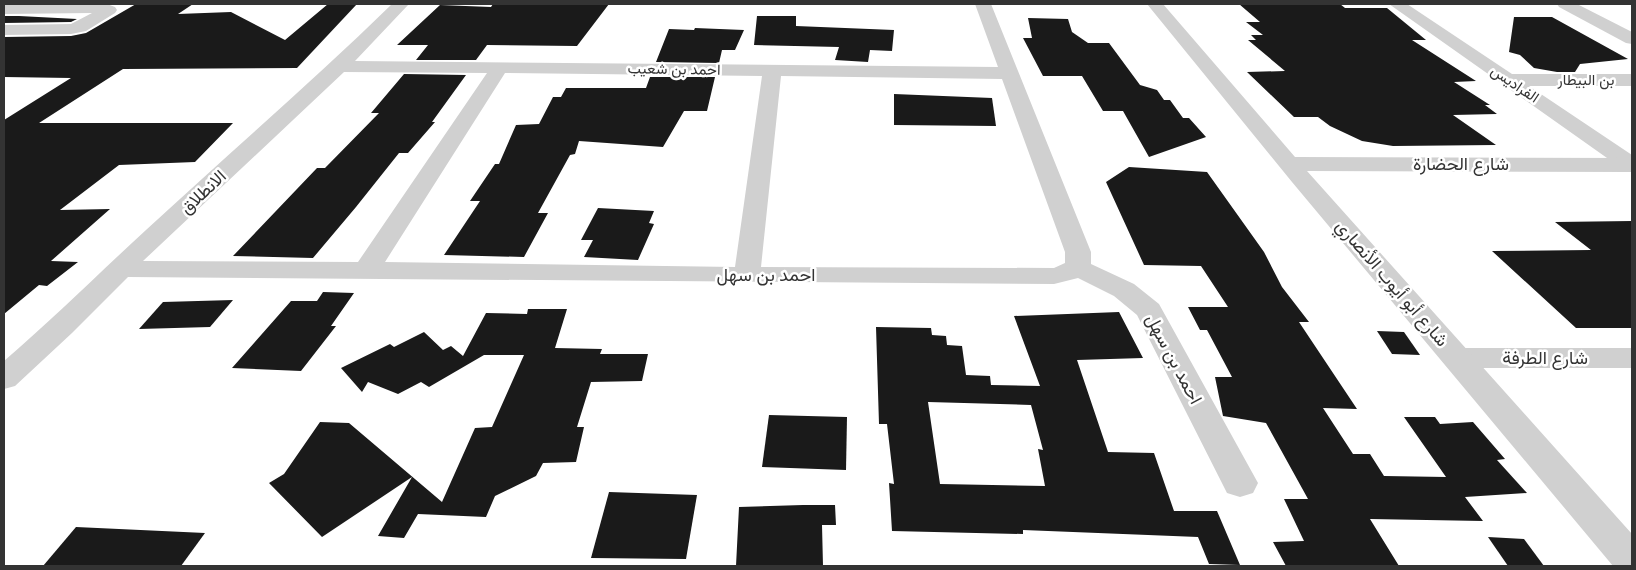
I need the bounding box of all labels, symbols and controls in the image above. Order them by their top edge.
street label: احمد بن شعيب [627,57,721,80]
street label: الفراديس [1487,60,1544,107]
street label: بن البيطار [1557,69,1614,90]
street label: شارع الحضارة [1413,151,1509,176]
street label: الانطلاق [174,164,231,219]
street label: شارع أبو أيوب الأنصاري [1328,214,1455,354]
street label: احمد بن سهل [717,262,815,286]
street label: احمد بن سهل [1141,309,1209,408]
street label: شارع الطرفة [1502,345,1588,370]

